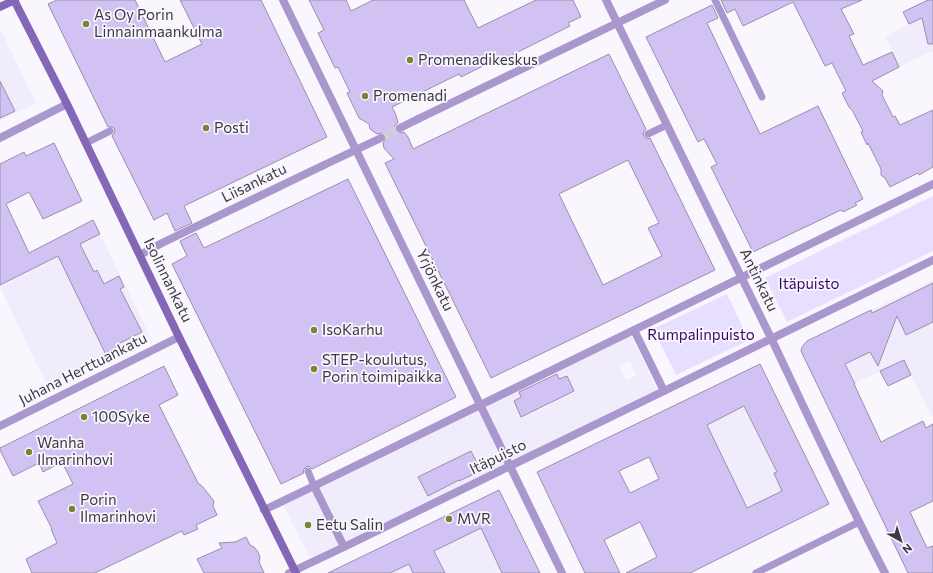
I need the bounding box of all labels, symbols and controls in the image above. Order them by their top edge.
place label: As Oy Porin Linnainmaankulma [94,5,223,40]
marker: As Oy Porin Linnainmaankulma [81,19,91,29]
place label: Promenadikeskus [418,50,538,68]
marker: Promenadikeskus [405,55,415,65]
place label: Promenadi [373,86,447,104]
marker: Promenadi [360,91,370,101]
place label: Posti [214,118,249,136]
marker: Posti [201,123,211,133]
street label: Liisankatu [218,159,289,206]
street label: Isolinnankatu [141,234,197,325]
street label: Antinkatu [737,245,783,314]
street label: Yrjönkatu [413,246,459,313]
park label: Itäpuisto [778,274,840,292]
place label: IsoKarhu [322,320,383,338]
marker: IsoKarhu [309,325,319,335]
park label: Rumpalinpuisto [647,325,755,343]
street label: Juhana Herttuankatu [16,328,150,408]
place label: STEP-koulutus, Porin toimipaikka [322,350,442,385]
marker: STEP-koulutus, Porin toimipaikka [309,364,319,374]
place label: 100Syke [92,407,150,425]
marker: 100Syke [79,412,89,422]
place label: Wanha Ilmarinhovi [37,433,113,468]
street label: Itäpuisto [466,435,529,478]
marker: Wanha Ilmarinhovi [24,447,34,457]
place label: Porin Ilmarinhovi [80,490,156,525]
marker: Porin Ilmarinhovi [67,504,77,514]
place label: MVR [457,509,491,527]
marker: MVR [444,514,454,524]
place label: Eetu Salin [316,515,383,533]
marker: Eetu Salin [303,520,313,530]
north arrow [881,521,921,561]
text: N [900,542,915,557]

